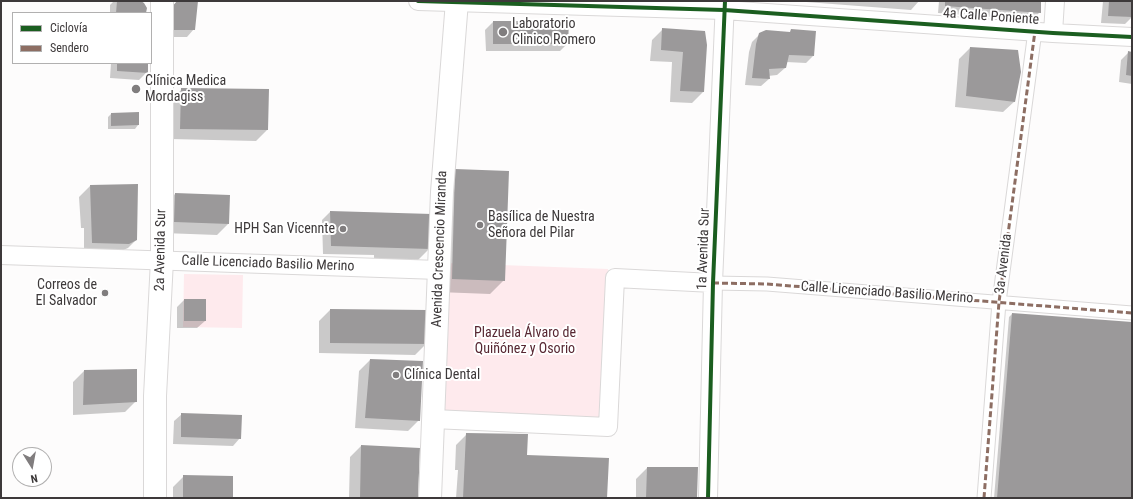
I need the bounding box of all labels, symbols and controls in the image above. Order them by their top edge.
street label: 4a Calle Poniente [942,5,1040,29]
legend [12,12,152,64]
place label: Laboratorio Clinico Romero [512,16,596,48]
text: Ciclovía [50,21,88,35]
marker: Laboratorio Clinico Romero [497,26,509,38]
text: Sendero [50,41,89,55]
place label: Clínica Medica Mordagiss [145,73,226,106]
marker: Clínica Medica Mordagiss [130,83,142,95]
street label: Avenida Crescencio Miranda [429,170,451,328]
street label: 1a Avenida Sur [694,208,714,290]
street label: 2a Avenida Sur [152,209,170,291]
place label: Basílica de Nuestra Señora del Pilar [488,209,595,242]
marker: Basílica de Nuestra Señora del Pilar [475,220,485,230]
place label: HPH San Vicennte [234,221,335,237]
marker: HPH San Vicennte [338,224,348,234]
street label: 3a Avenida [992,233,1016,295]
street label: Calle Licenciado Basilio Merino [181,253,355,275]
place label: Correos de El Salvador [36,277,97,310]
street label: Calle Licenciado Basilio Merino [800,279,974,307]
marker: Correos de El Salvador [100,288,110,298]
park label: Plazuela Álvaro de Quiñónez y Osorio [474,325,576,358]
place label: Clínica Dental [404,367,480,383]
marker: Clínica Dental [391,370,401,380]
north arrow [12,447,52,487]
text: N [30,471,39,485]

